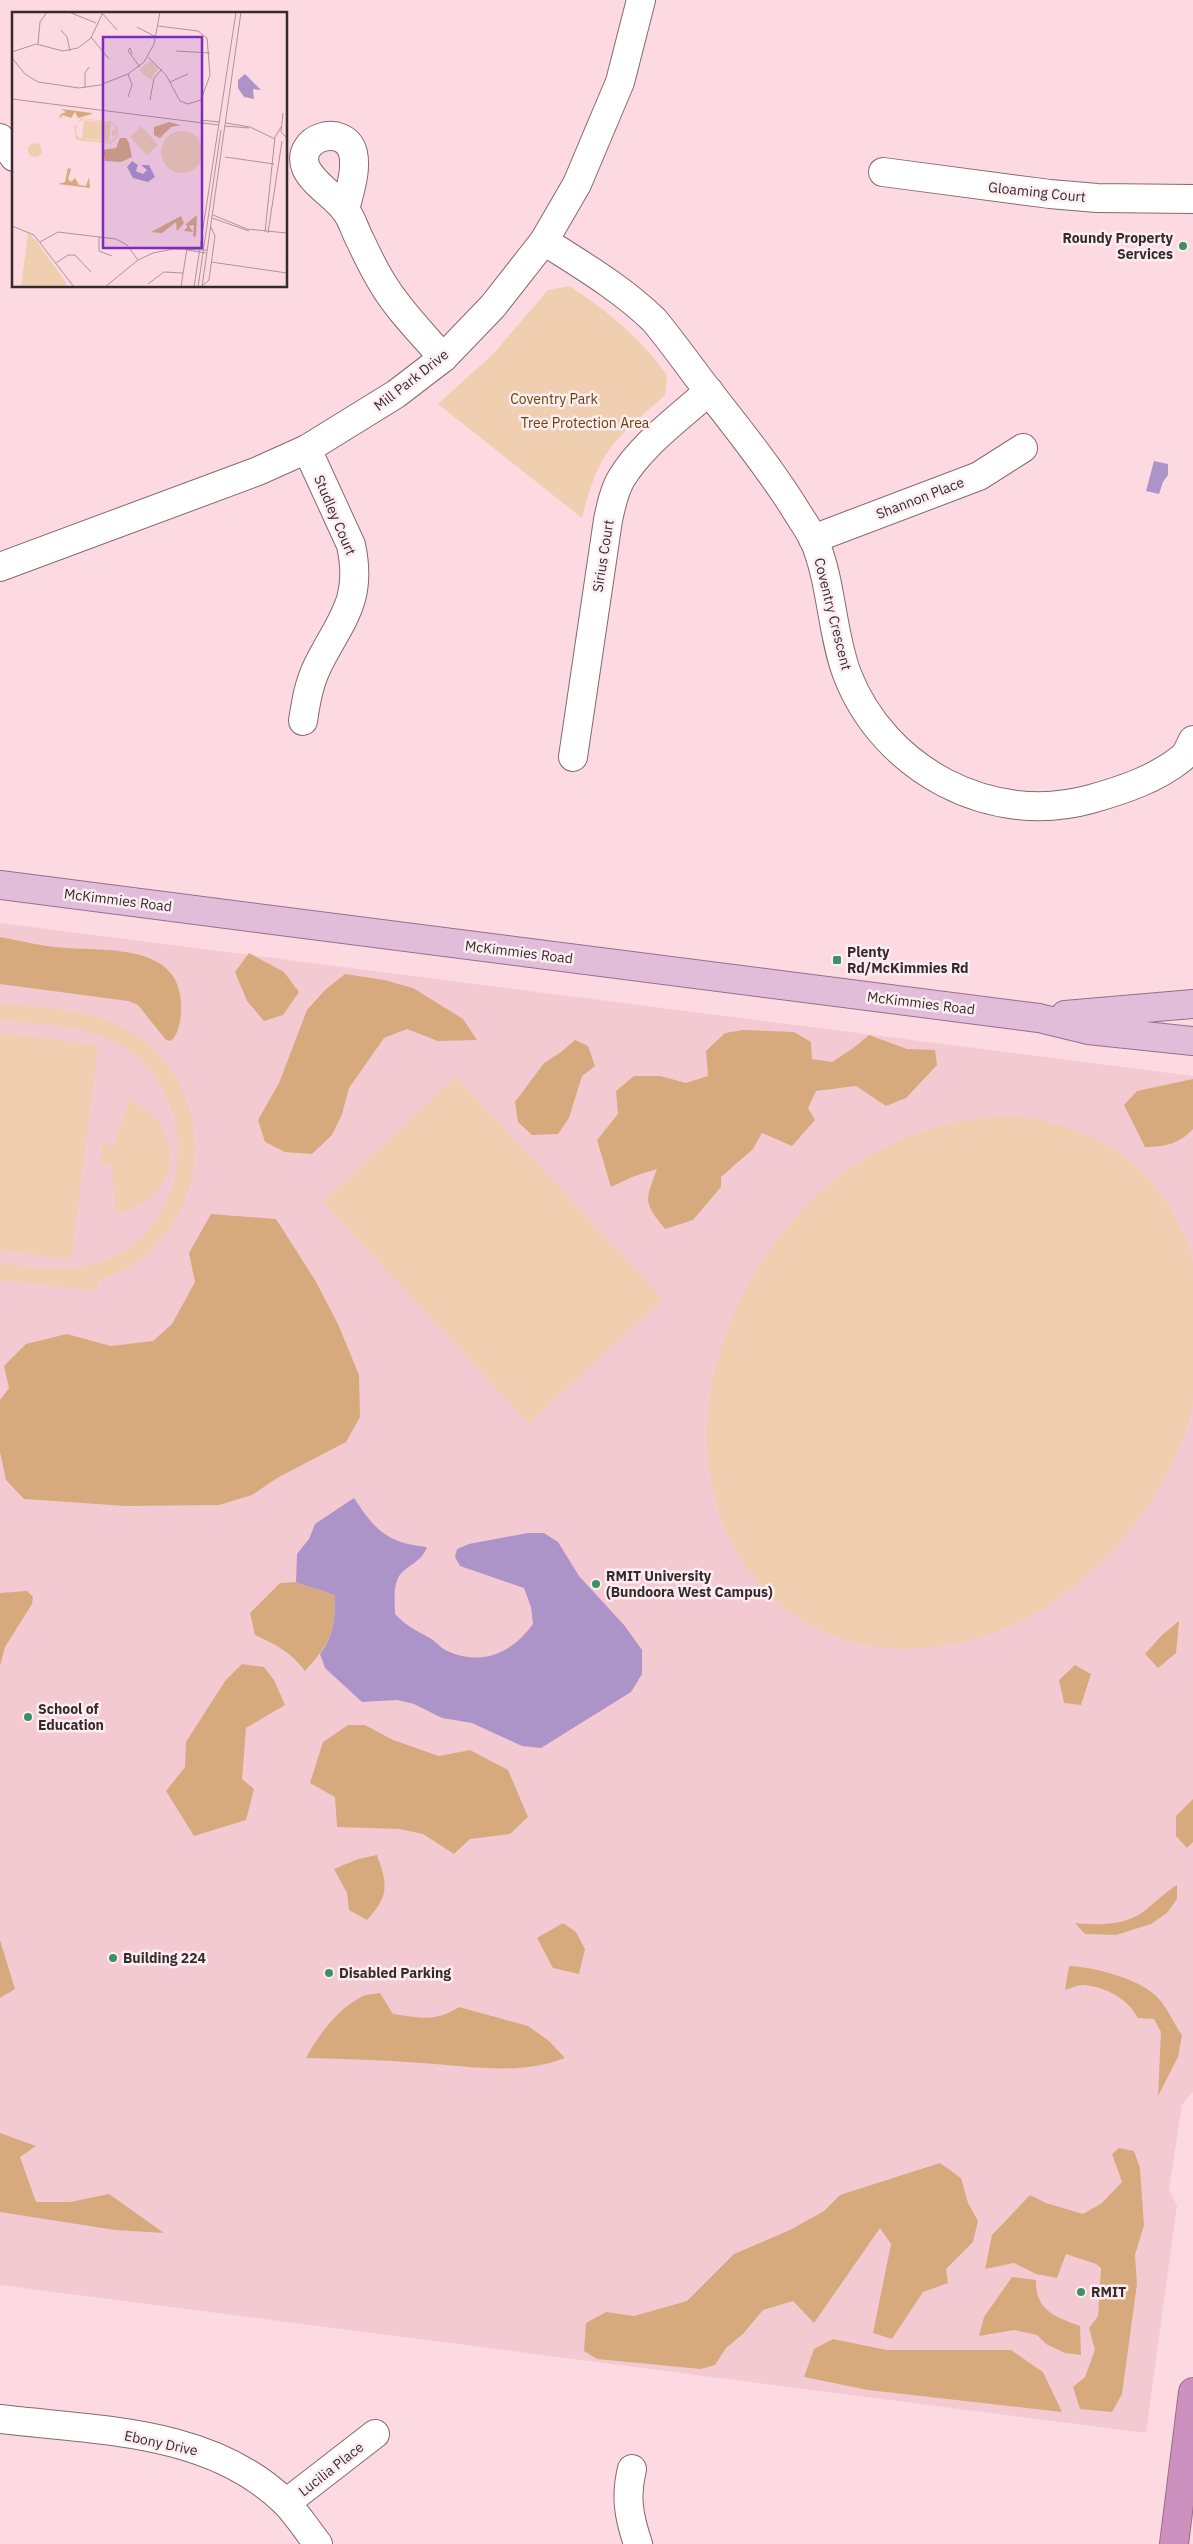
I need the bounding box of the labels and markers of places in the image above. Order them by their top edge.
place label: Roundy Property Services [1062,229,1174,263]
marker: Roundy Property Services [1177,240,1189,252]
place label: Plenty Rd/McKimmies Rd [847,943,969,977]
marker: Plenty Rd/McKimmies Rd [831,954,843,966]
place label: RMIT University (Bundoora West Campus) [606,1567,773,1601]
marker: RMIT University (Bundoora West Campus) [590,1578,602,1590]
place label: School of Education [38,1700,104,1734]
marker: School of Education [22,1711,34,1723]
place label: Building 224 [123,1949,206,1967]
marker: Building 224 [107,1952,119,1964]
place label: Disabled Parking [339,1964,451,1982]
marker: Disabled Parking [323,1967,335,1979]
place label: RMIT [1091,2283,1126,2301]
marker: RMIT [1075,2286,1087,2298]

